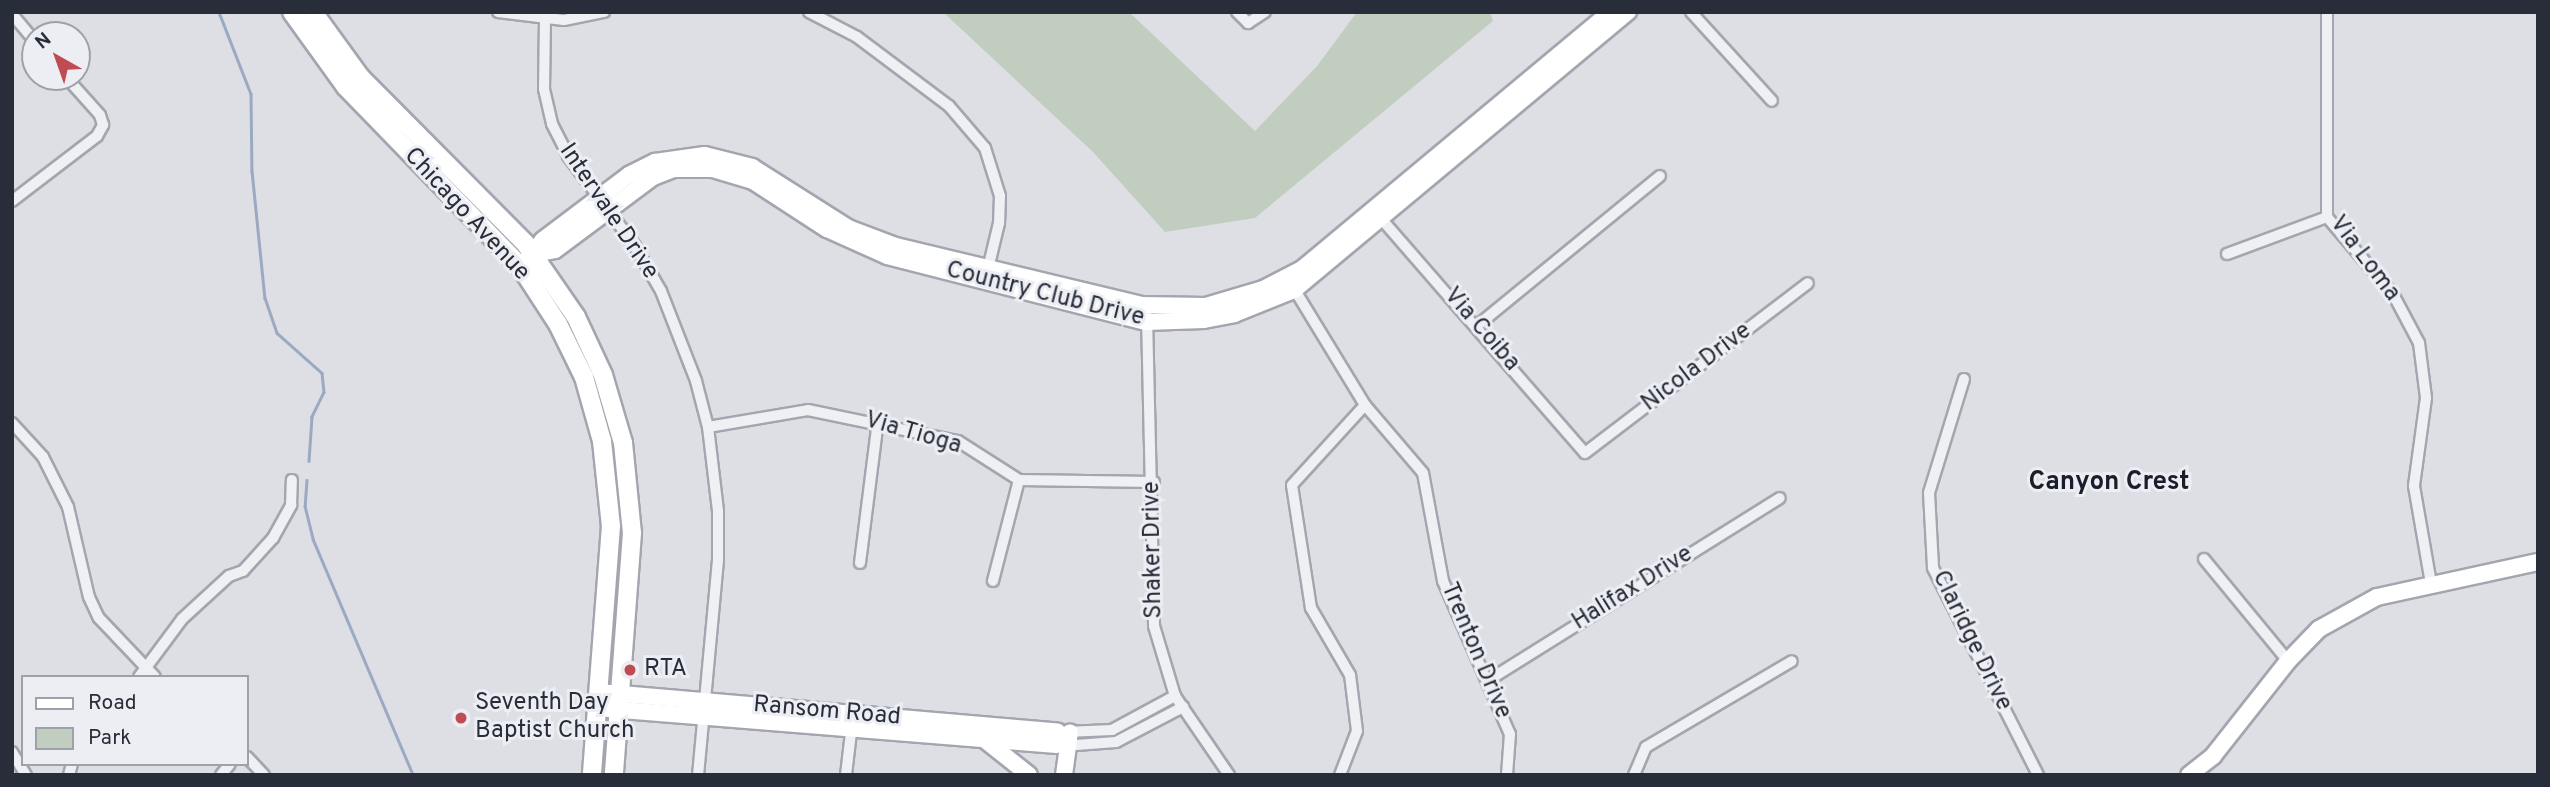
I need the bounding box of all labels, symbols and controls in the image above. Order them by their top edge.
north arrow [21,21,91,91]
text: N [31,28,57,55]
street label: Intervale Drive [552,139,664,285]
street label: Chicago Avenue [397,142,535,288]
street label: Via Loma [2322,210,2406,308]
street label: Country Club Drive [943,256,1147,334]
street label: Via Coiba [1437,282,1525,378]
street label: Nicola Drive [1636,317,1758,419]
street label: Via Tioga [861,406,965,462]
district label: Canyon Crest [2029,467,2189,499]
street label: Shaker Drive [1138,481,1170,619]
street label: Halifax Drive [1567,541,1699,637]
street label: Claridge Drive [1925,566,2017,716]
street label: Trenton Drive [1433,579,1517,723]
place label: RTA [644,656,687,684]
marker: RTA [622,662,638,678]
legend [21,675,248,766]
text: Road [88,690,137,717]
place label: Seventh Day Baptist Church [475,690,635,746]
street label: Ransom Road [752,691,902,733]
marker: Seventh Day Baptist Church [453,710,469,726]
text: Park [88,725,131,752]

